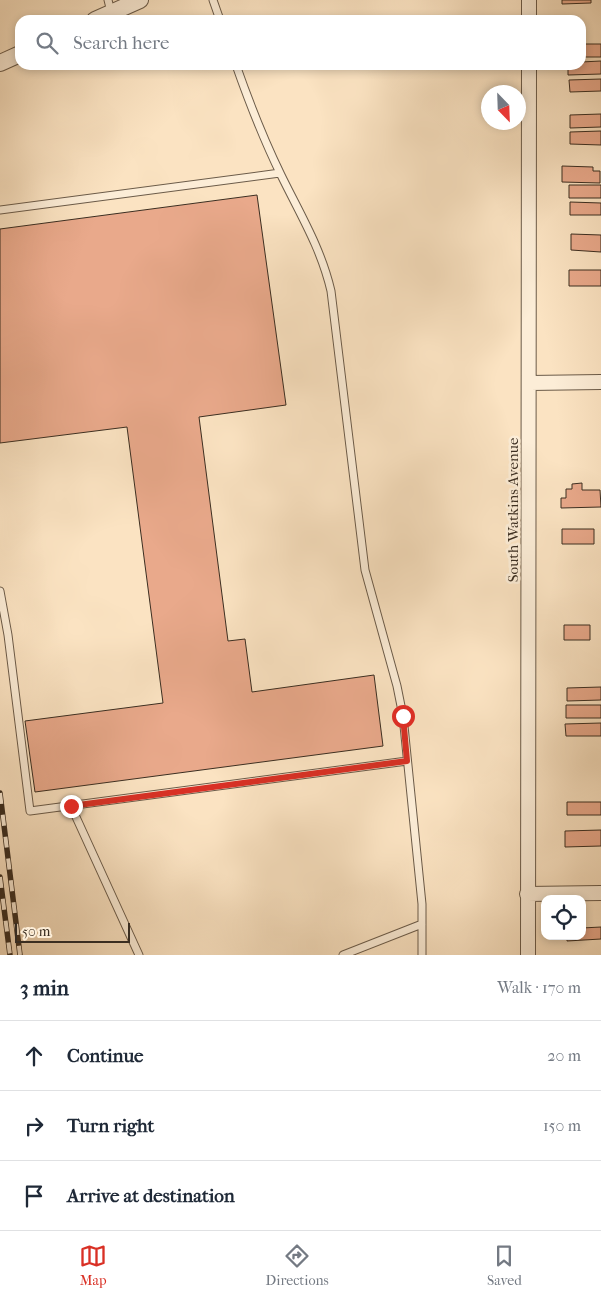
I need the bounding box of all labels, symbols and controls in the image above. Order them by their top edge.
search box [15,15,586,70]
icon: search [33,29,61,57]
text: Search here [73,32,169,54]
north arrow [481,85,526,130]
street label: South Watkins Avenue [504,437,522,582]
route start [392,705,415,728]
route end [60,795,83,818]
map controls [541,895,586,940]
button: locate [541,895,586,940]
scale bar [15,920,130,943]
text: 50 m [22,923,50,940]
text: 3 min [20,976,69,1000]
text: Walk · 170 m [497,978,581,997]
icon: ahead [20,1042,48,1070]
text: Continue [67,1045,143,1067]
text: 20 m [547,1046,581,1065]
icon: right [20,1112,48,1140]
text: Turn right [67,1115,154,1137]
text: 150 m [543,1116,581,1135]
icon: arrive [20,1182,48,1210]
text: Arrive at destination [67,1185,235,1207]
tab: Map [79,1242,107,1289]
tab: Directions [266,1242,329,1289]
tab: Saved [487,1242,522,1289]

